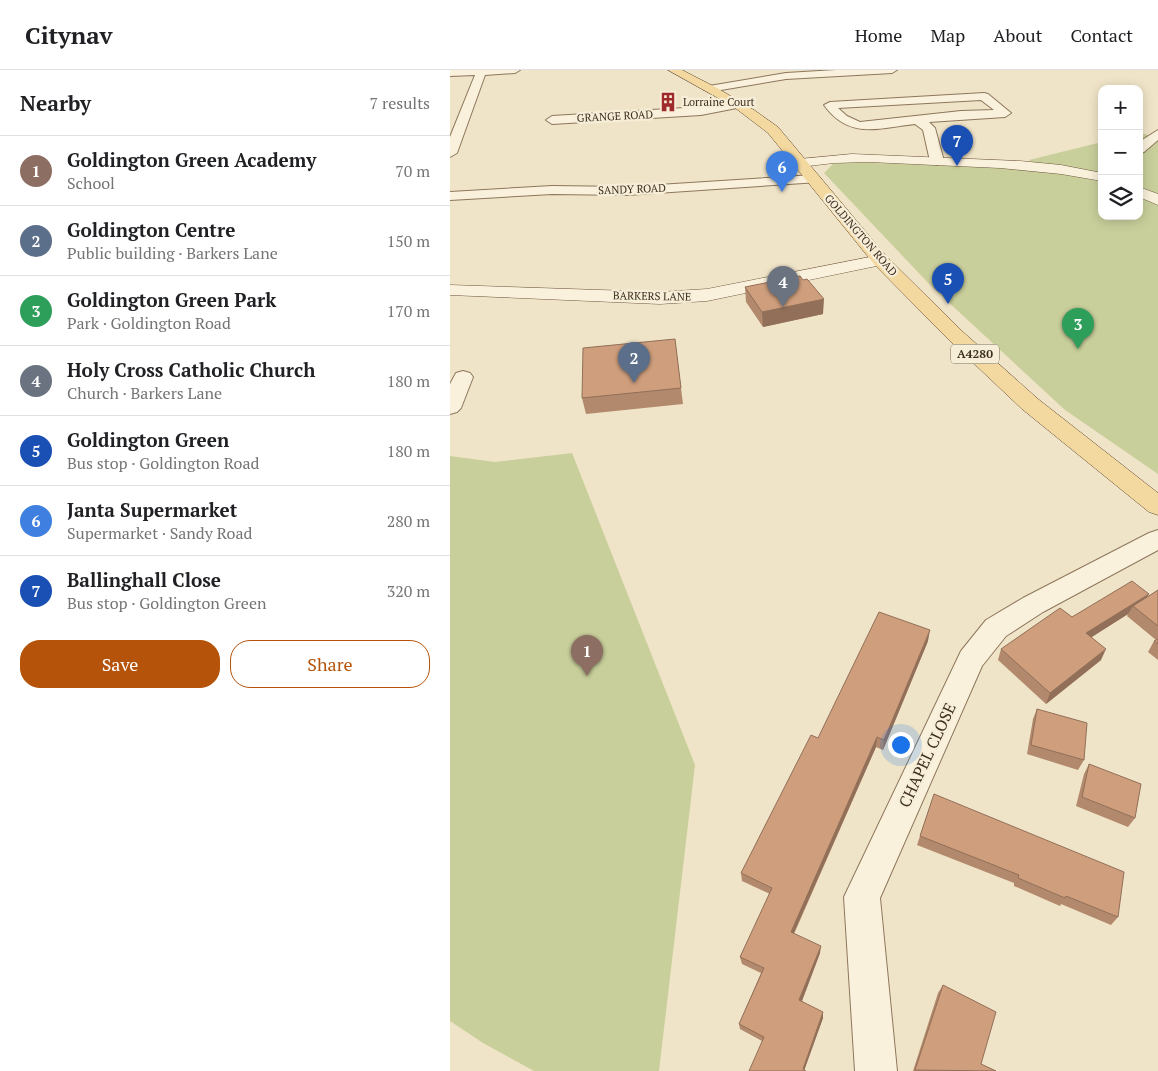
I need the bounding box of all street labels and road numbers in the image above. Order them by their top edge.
street label: GRANGE ROAD [577,107,654,125]
street label: SANDY ROAD [598,181,666,197]
street label: GOLDINGTON ROAD [822,191,901,279]
street label: BARKERS LANE [613,288,691,304]
road number: A4280 [951,344,999,364]
street label: CHAPEL CLOSE [893,699,961,811]

